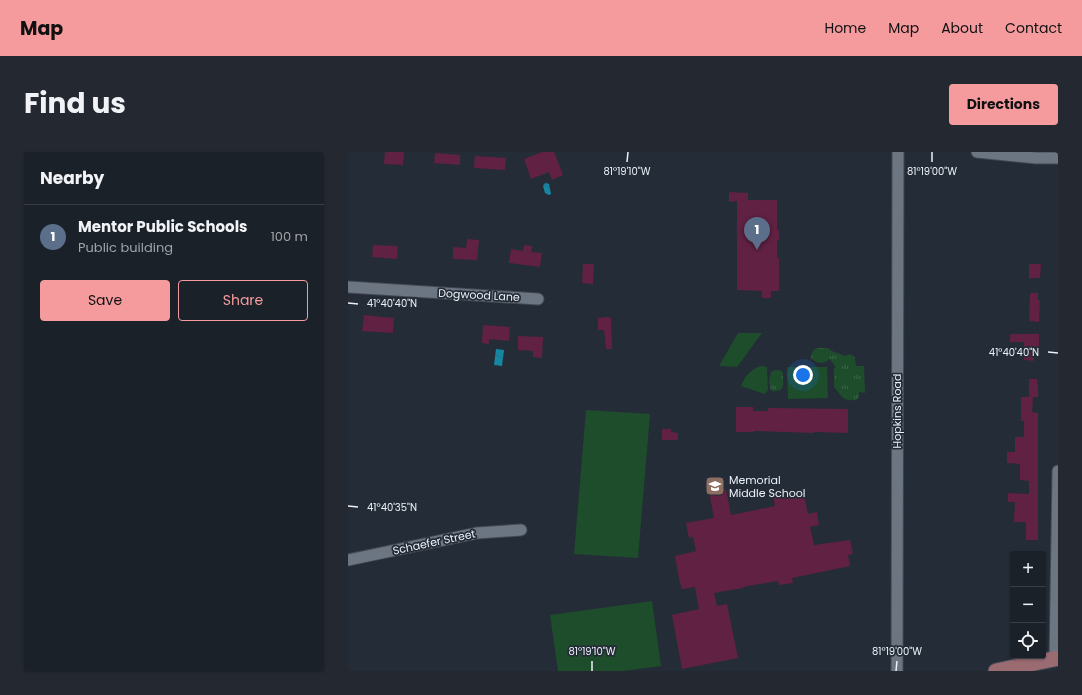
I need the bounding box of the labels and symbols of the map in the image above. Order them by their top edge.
text: 81°19'10"W [604,164,651,179]
text: 81°19'00"W [907,164,957,179]
pin: 1 [744,217,770,250]
street label: Dogwood Lane [438,285,520,305]
text: 41°40'40"N [367,296,417,311]
text: 41°40'40"N [989,345,1039,360]
your location [793,365,813,385]
street label: Hopkins Road [889,374,905,448]
place label: Memorial Middle School [729,472,805,501]
school or university icon: Memorial Middle School [704,475,726,497]
text: 41°40'35"N [367,500,417,515]
street label: Schaefer Street [391,525,477,559]
text: 81°19'10"W [569,644,616,659]
text: 81°19'00"W [872,644,922,659]

